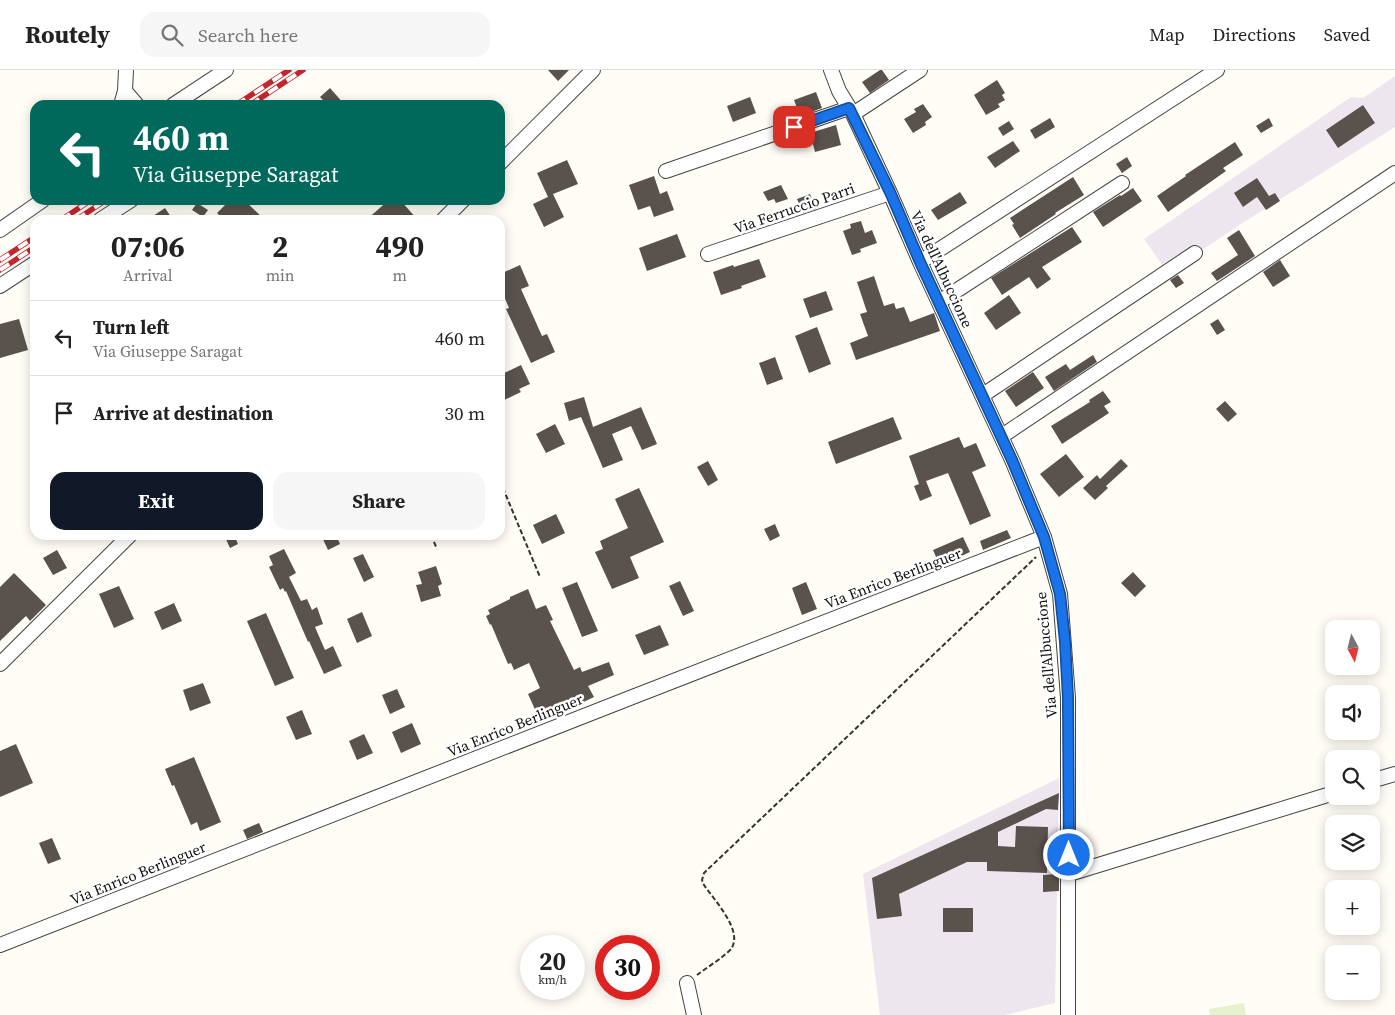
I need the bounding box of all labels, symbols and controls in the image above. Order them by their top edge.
search box [140,12,490,57]
text: Routely [25,18,110,51]
icon: search [158,21,186,49]
text: Search here [198,22,298,48]
text: Map [1149,22,1185,47]
text: Directions [1213,22,1296,47]
text: Saved [1324,22,1370,47]
pin [773,106,815,148]
icon: arrive [780,113,808,141]
text: 460 m [133,114,229,162]
icon: left [50,120,115,185]
text: Via Giuseppe Saragat [133,159,338,189]
street label: Via Ferruccio Parri [731,177,857,239]
street label: Via dell'Albuccione [906,207,978,331]
text: 07:06 [111,226,185,267]
text: 2 [272,226,288,267]
text: 490 [375,226,424,267]
text: Arrival [123,264,173,286]
text: min [266,264,295,286]
text: m [393,264,407,286]
text: Turn left [93,314,169,340]
icon: left [50,324,78,352]
text: 460 m [435,325,485,351]
text: Via Giuseppe Saragat [93,340,242,362]
icon: arrive [50,399,78,427]
text: Arrive at destination [93,400,273,426]
text: 30 m [444,400,485,426]
button: Exit [50,472,263,530]
button: Share [273,472,485,530]
street label: Via Enrico Berlinguer [822,542,965,614]
street label: Via dell'Albuccione [1030,590,1062,719]
north arrow [1325,620,1380,675]
map controls [1325,620,1380,1000]
button: sound [1325,685,1380,740]
street label: Via Enrico Berlinguer [444,688,587,762]
button: search [1325,750,1380,805]
button: layers [1325,815,1380,870]
position arrow [1042,828,1094,880]
street label: Via Enrico Berlinguer [67,836,210,910]
button: + [1325,880,1380,935]
speed limit sign: 30 [595,935,660,1000]
text: 20 [539,944,566,978]
button: − [1325,945,1380,1000]
text: km/h [538,972,567,988]

